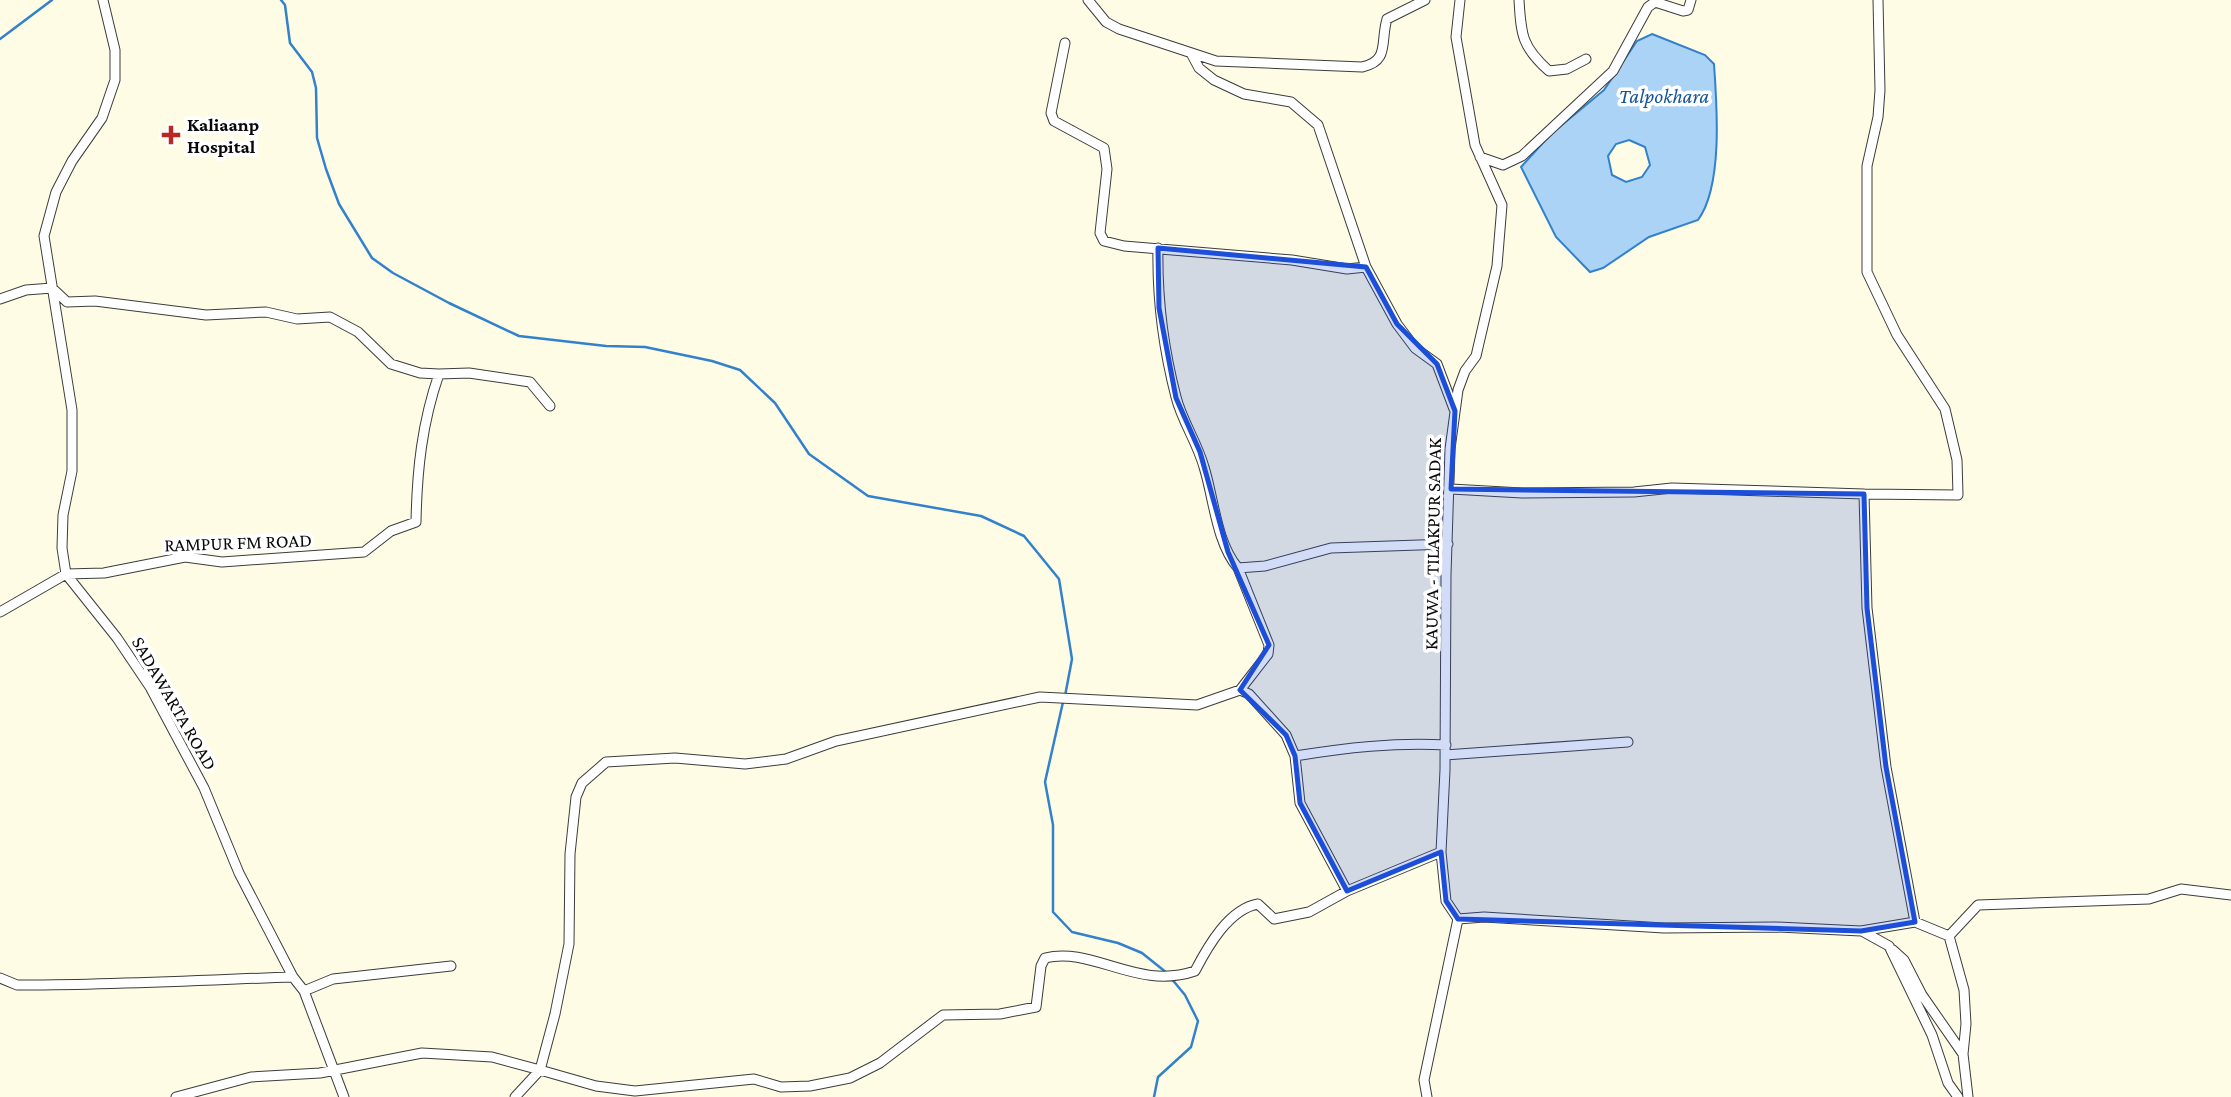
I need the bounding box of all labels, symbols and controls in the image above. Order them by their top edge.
water label: Talpokhara [1619,84,1709,108]
place label: Kaliaanp Hospital [187,114,259,157]
marker: Kaliaanp Hospital [161,125,181,145]
street label: KAUWA - TILAKPUR SADAK [1420,437,1445,650]
street label: RAMPUR FM ROAD [164,529,312,556]
street label: SADAWARTA ROAD [128,633,221,774]

